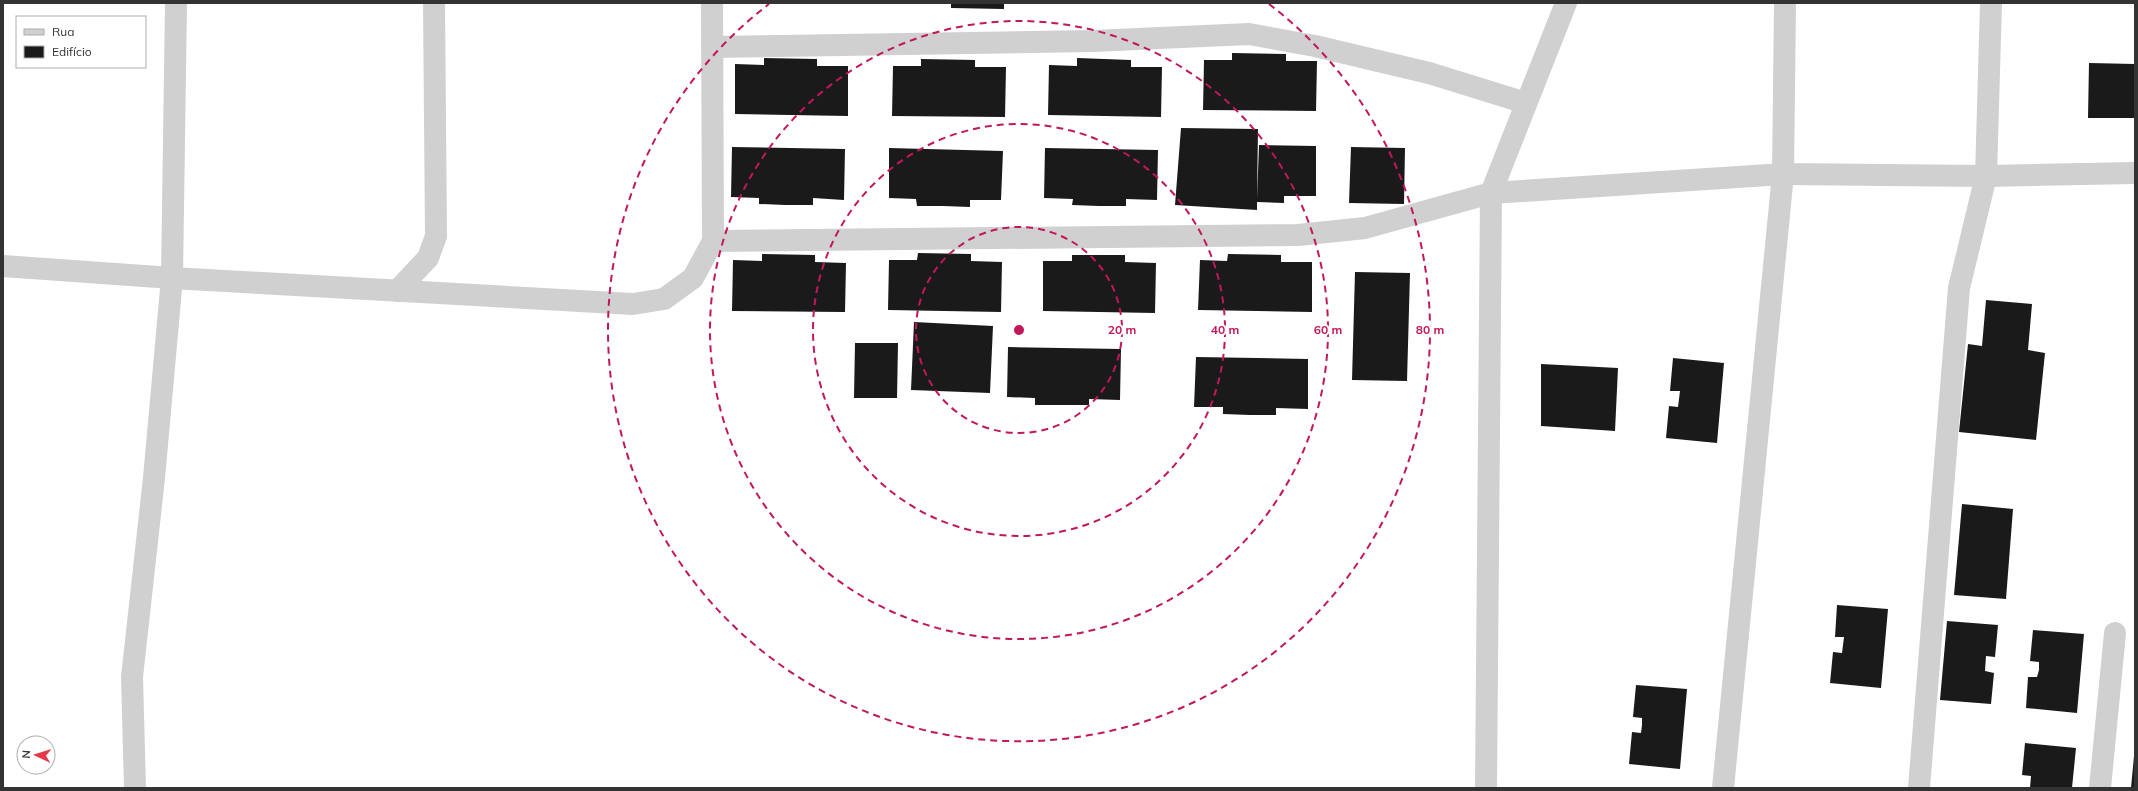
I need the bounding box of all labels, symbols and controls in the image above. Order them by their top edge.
legend [16,16,146,68]
text: Rua [52,24,74,39]
text: Edifício [52,44,92,59]
text: 20 m [1108,322,1136,337]
text: 40 m [1211,322,1239,337]
text: 60 m [1314,322,1342,337]
text: 80 m [1416,322,1444,337]
centre of rings [1012,323,1026,337]
north arrow [16,735,56,775]
text: N [19,750,33,759]

